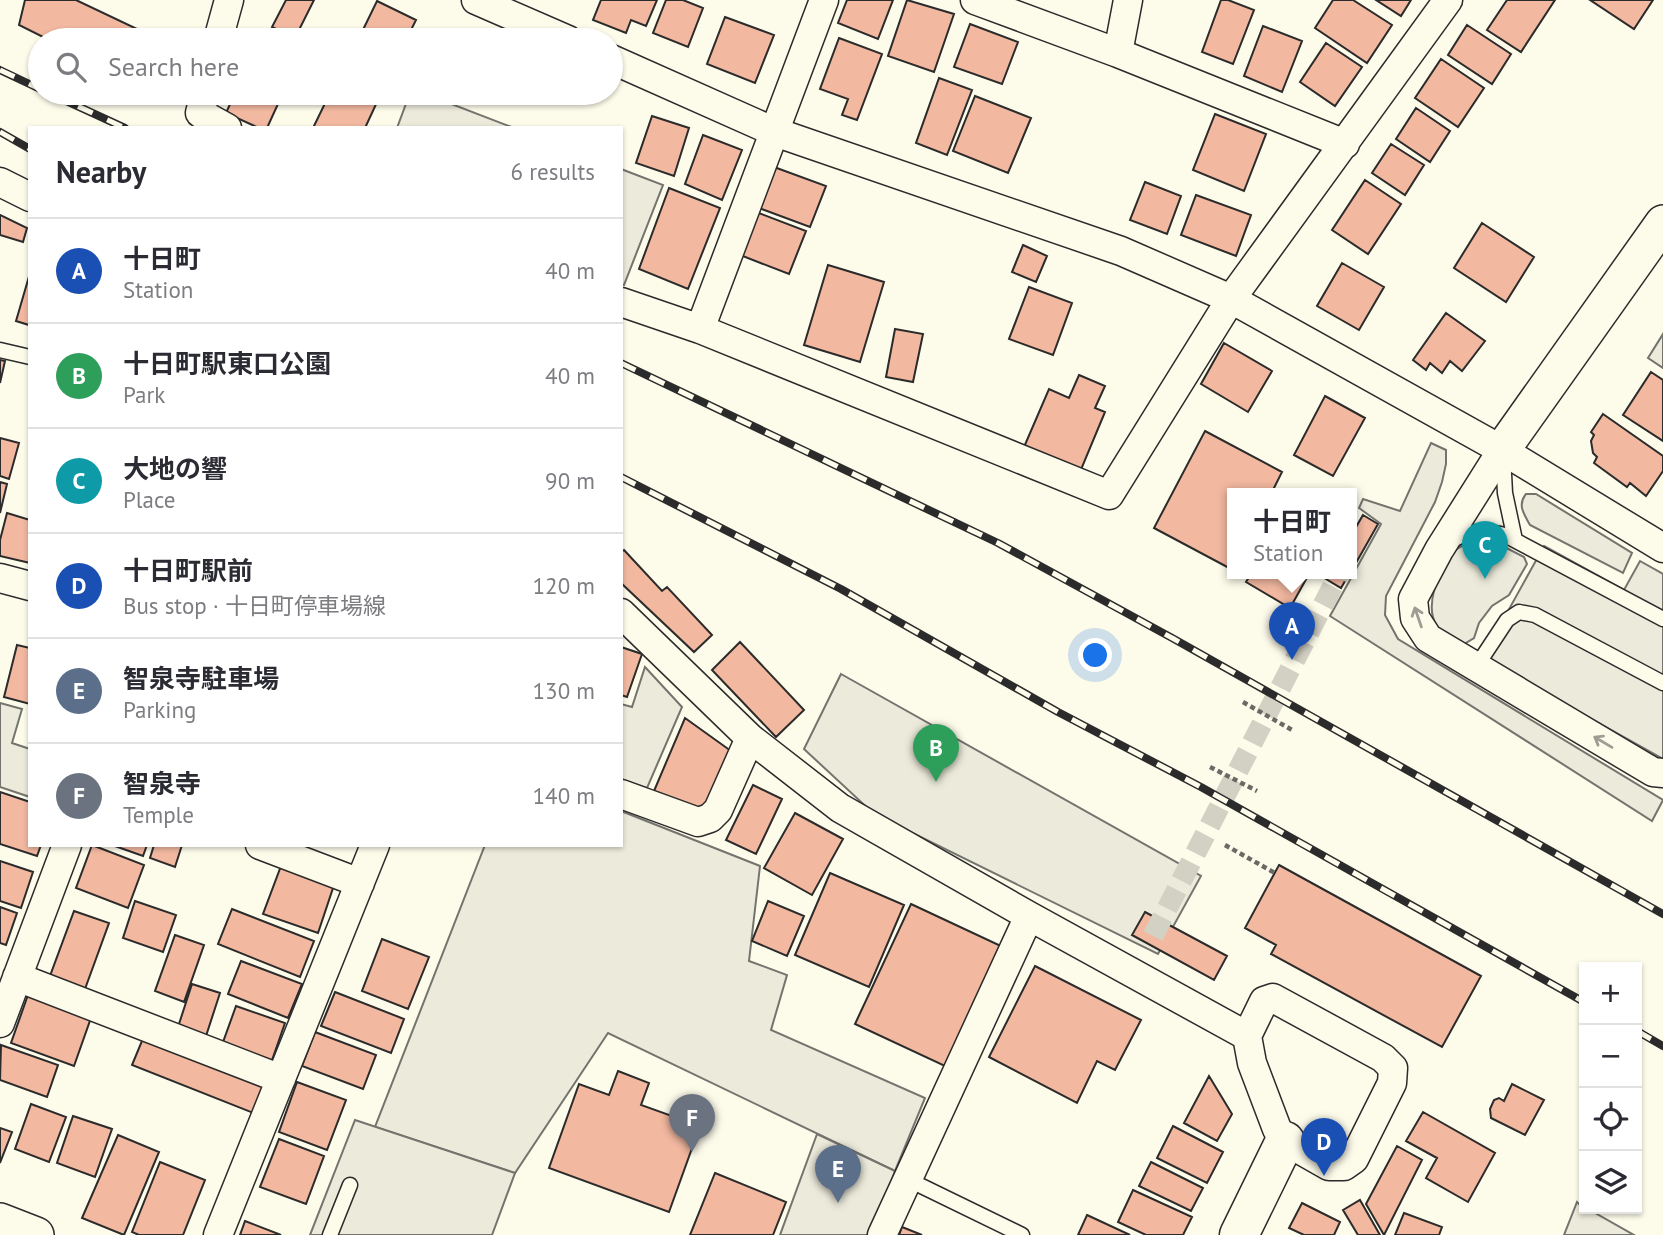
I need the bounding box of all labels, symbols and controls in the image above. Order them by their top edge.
search box [28,28,623,105]
icon: search [52,48,90,86]
text: Search here [108,50,239,83]
text: Nearby [56,152,146,191]
text: 6 results [511,157,595,186]
text: 十日町 [123,242,201,275]
text: A [72,256,86,285]
text: 40 m [545,256,595,285]
text: Station [123,275,193,304]
text: 十日町駅東口公園 [123,347,331,380]
text: B [72,361,86,390]
text: 40 m [545,361,595,390]
text: Park [123,380,165,409]
text: 大地の響 [123,452,227,485]
text: C [73,466,85,495]
text: 90 m [545,466,595,495]
text: Place [123,485,176,514]
popup [1227,488,1357,579]
text: 十日町 [1253,505,1331,538]
pin: C [1462,521,1508,579]
text: Station [1253,538,1323,567]
text: 十日町駅前 [123,554,253,587]
text: D [72,571,86,600]
text: 120 m [533,571,595,600]
text: Bus stop · 十日町停車場線 [123,591,386,620]
pin: A [1269,602,1315,660]
one-way arrow [1410,607,1423,629]
your location [1078,638,1112,672]
text: 智泉寺駐車場 [123,662,279,695]
text: E [73,676,85,705]
text: 130 m [533,676,595,705]
text: Parking [123,695,196,724]
pin: B [913,724,959,782]
one-way arrow [1593,735,1613,749]
text: 智泉寺 [123,767,201,800]
text: F [73,781,85,810]
text: 140 m [533,781,595,810]
text: Temple [123,800,194,829]
map controls [1579,962,1642,1214]
button: + [1579,962,1642,1025]
button: − [1579,1025,1642,1088]
button: locate [1579,1088,1642,1151]
pin: F [669,1094,715,1152]
pin: D [1301,1118,1347,1176]
pin: E [815,1145,861,1203]
button: layers [1579,1151,1642,1214]

